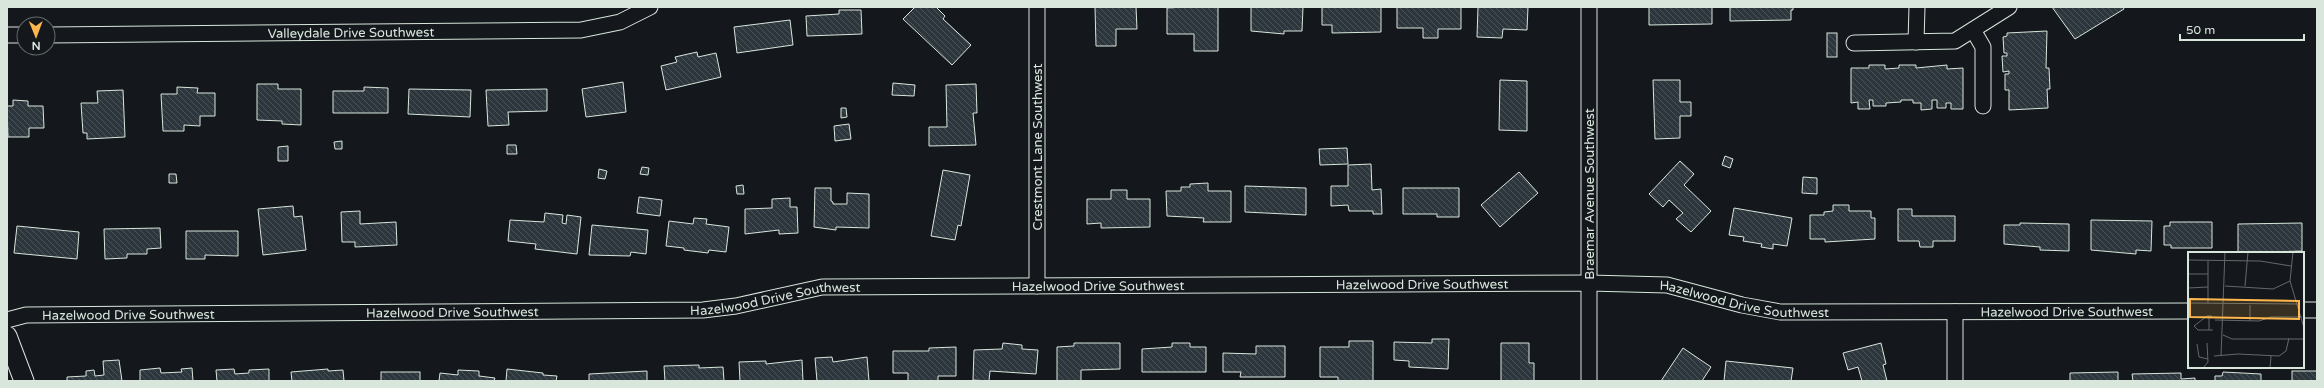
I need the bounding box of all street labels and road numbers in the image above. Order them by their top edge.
street label: Valleydale Drive Southwest [268,24,434,42]
street label: Crestmont Lane Southwest [1030,63,1046,230]
street label: Braemar Avenue Southwest [1582,108,1598,280]
street label: Hazelwood Drive Southwest [1336,276,1508,293]
street label: Hazelwood Drive Southwest [1012,278,1184,295]
street label: Hazelwood Drive Southwest [1659,278,1829,321]
street label: Hazelwood Drive Southwest [690,280,860,319]
street label: Hazelwood Drive Southwest [366,304,539,321]
street label: Hazelwood Drive Southwest [1980,304,2153,321]
street label: Hazelwood Drive Southwest [42,307,215,324]

